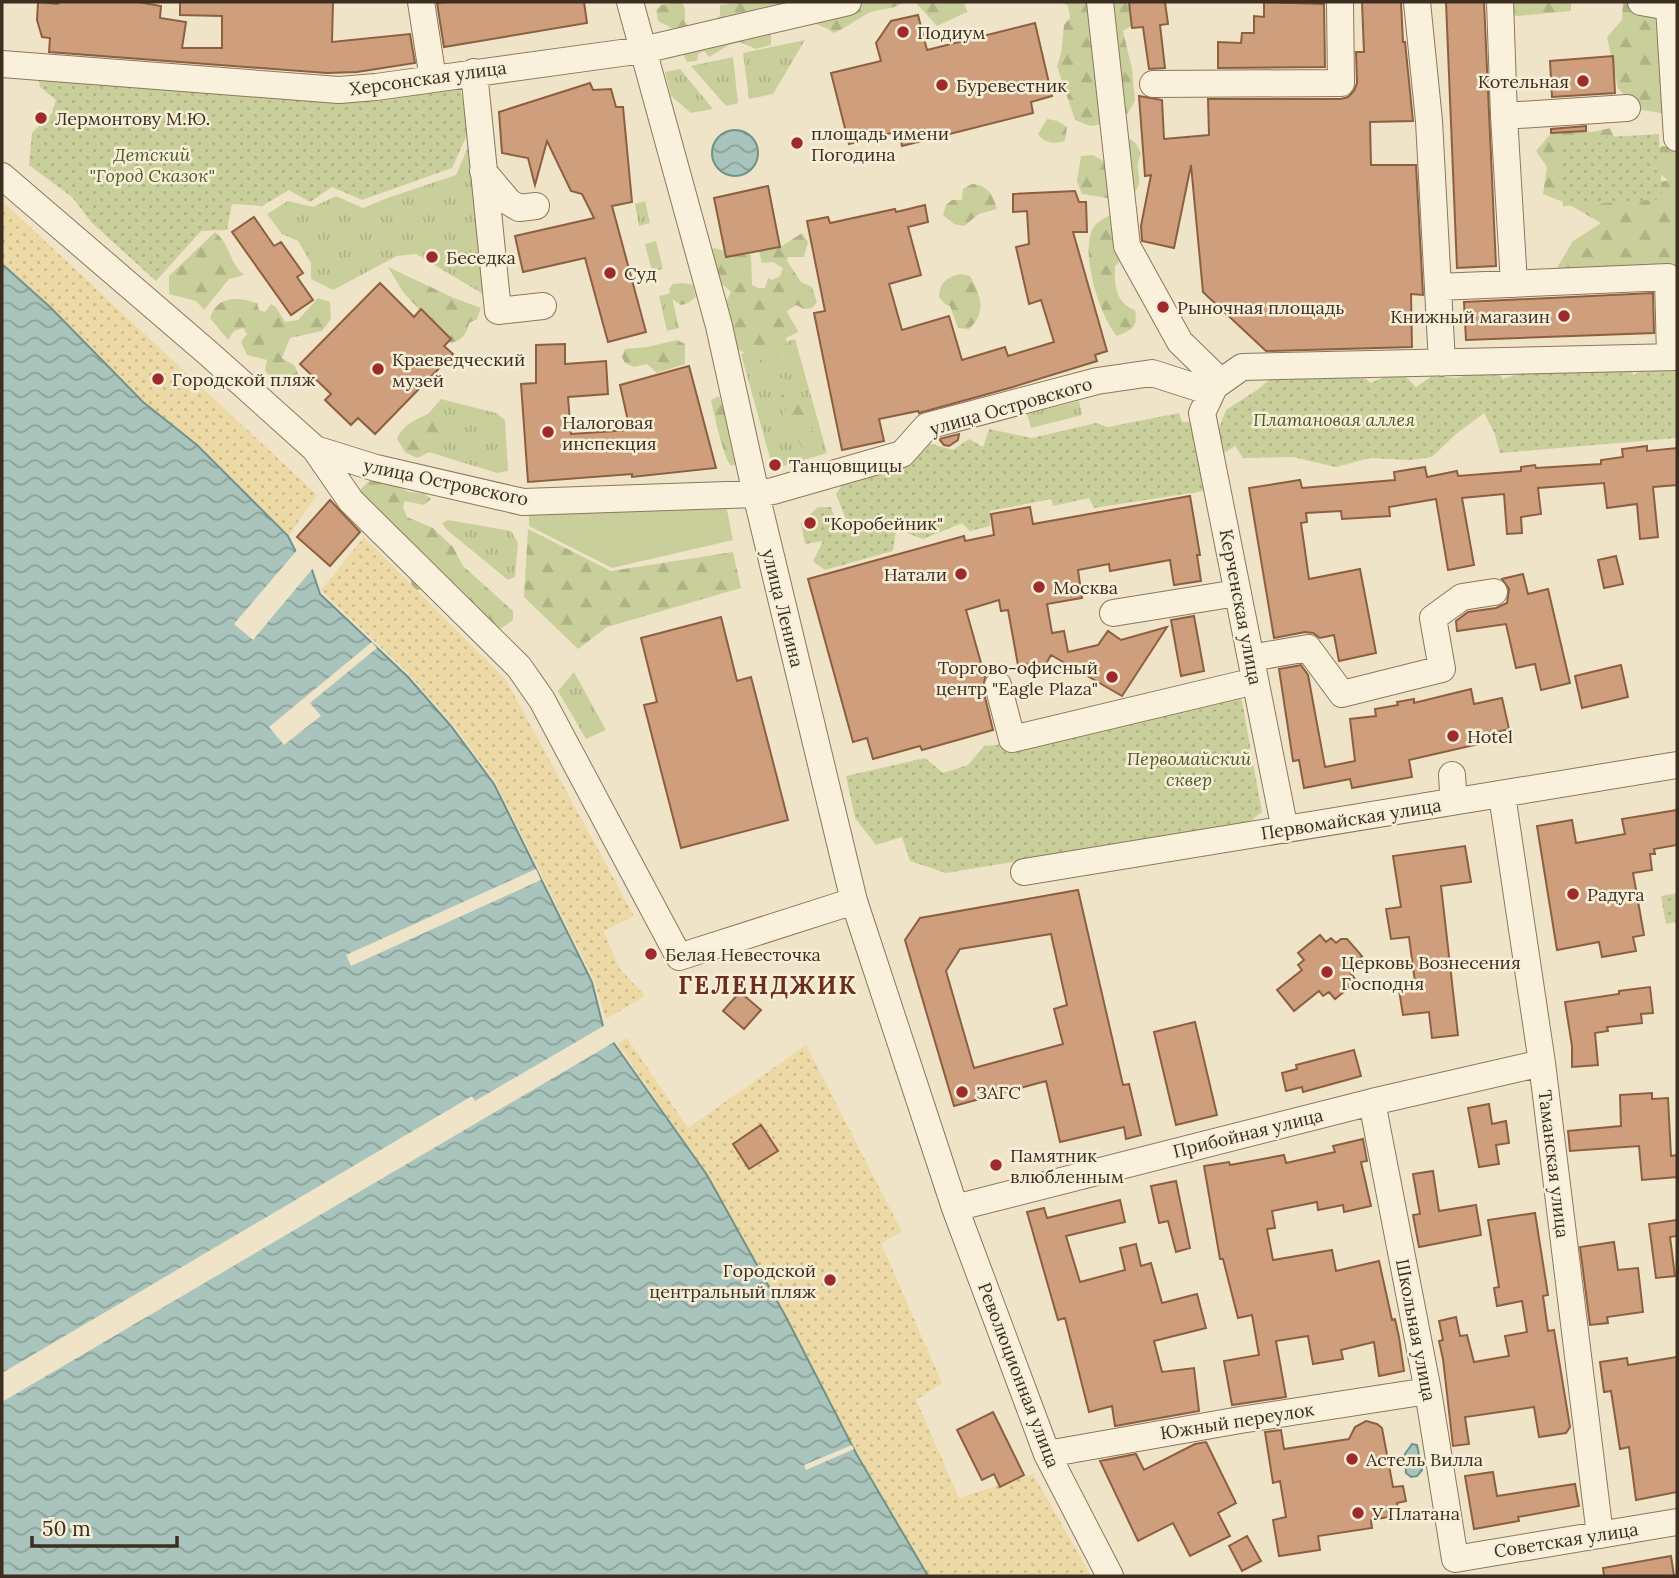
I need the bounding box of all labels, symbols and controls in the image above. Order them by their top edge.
place label: Подиум [917,21,985,44]
marker: Подиум [895,24,911,40]
street label: Херсонская улица [348,56,508,100]
place label: Котельная [1478,70,1569,93]
marker: Котельная [1575,73,1591,89]
place label: Буревестник [956,74,1067,97]
marker: Буревестник [934,77,950,93]
place label: Лермонтову М.Ю. [55,107,210,130]
marker: Лермонтову М.Ю. [33,110,49,126]
place label: площадь имени Погодина [811,122,949,166]
marker: площадь имени Погодина [789,135,805,151]
park label: Детский "Город Сказок" [89,143,215,187]
place label: Беседка [446,246,516,269]
marker: Беседка [424,249,440,265]
place label: Суд [624,262,657,285]
marker: Суд [602,265,618,281]
place label: Рыночная площадь [1177,296,1344,319]
marker: Рыночная площадь [1155,299,1171,315]
place label: Книжный магазин [1390,305,1550,328]
marker: Книжный магазин [1556,308,1572,324]
place label: Краеведческий музей [392,348,525,392]
marker: Краеведческий музей [370,361,386,377]
place label: Городской пляж [172,368,315,391]
marker: Городской пляж [150,371,166,387]
street label: улица Островского [927,372,1095,440]
park label: Платановая аллея [1253,408,1415,431]
place label: Налоговая инспекция [562,411,657,455]
marker: Налоговая инспекция [540,424,556,440]
street label: улица Островского [361,453,531,511]
place label: Танцовщицы [789,454,902,477]
marker: Танцовщицы [767,457,783,473]
place label: "Коробейник" [824,512,943,535]
marker: "Коробейник" [802,515,818,531]
street label: Керченская улица [1215,527,1267,687]
street label: улица Ленина [757,546,809,670]
place label: Натали [884,563,947,586]
marker: Натали [953,566,969,582]
place label: Москва [1053,576,1118,599]
marker: Москва [1031,579,1047,595]
place label: Торгово-офисный центр "Eagle Plaza" [936,656,1098,700]
marker: Торгово-офисный центр "Eagle Plaza" [1104,669,1120,685]
place label: Hotel [1467,725,1513,748]
marker: Hotel [1445,728,1461,744]
park label: Первомайский сквер [1127,747,1252,791]
street label: Первомайская улица [1259,793,1443,845]
place label: Радуга [1587,883,1645,906]
marker: Радуга [1565,886,1581,902]
place label: Белая Невесточка [665,943,821,966]
marker: Белая Невесточка [643,946,659,962]
place label: Церковь Вознесения Господня [1341,951,1521,995]
marker: Церковь Вознесения Господня [1319,964,1335,980]
district label: ГЕЛЕНДЖИК [678,970,858,1001]
place label: ЗАГС [976,1081,1021,1104]
marker: ЗАГС [954,1084,970,1100]
street label: Таманская улица [1534,1089,1574,1239]
street label: Прибойная улица [1170,1103,1326,1163]
place label: Памятник влюбленным [1010,1144,1124,1188]
marker: Памятник влюбленным [988,1157,1004,1173]
street label: Школьная улица [1391,1257,1441,1403]
place label: Городской центральный пляж [649,1259,816,1303]
marker: Городской центральный пляж [822,1272,838,1288]
street label: Революционная улица [973,1279,1065,1471]
street label: Южный переулок [1158,1397,1316,1445]
place label: Астель Вилла [1365,1448,1483,1471]
marker: Астель Вилла [1344,1451,1360,1467]
place label: У Платана [1371,1502,1460,1525]
scale bar [32,1504,177,1548]
marker: У Платана [1350,1505,1366,1521]
text: 50 m [42,1515,91,1542]
street label: Советская улица [1492,1517,1640,1563]

